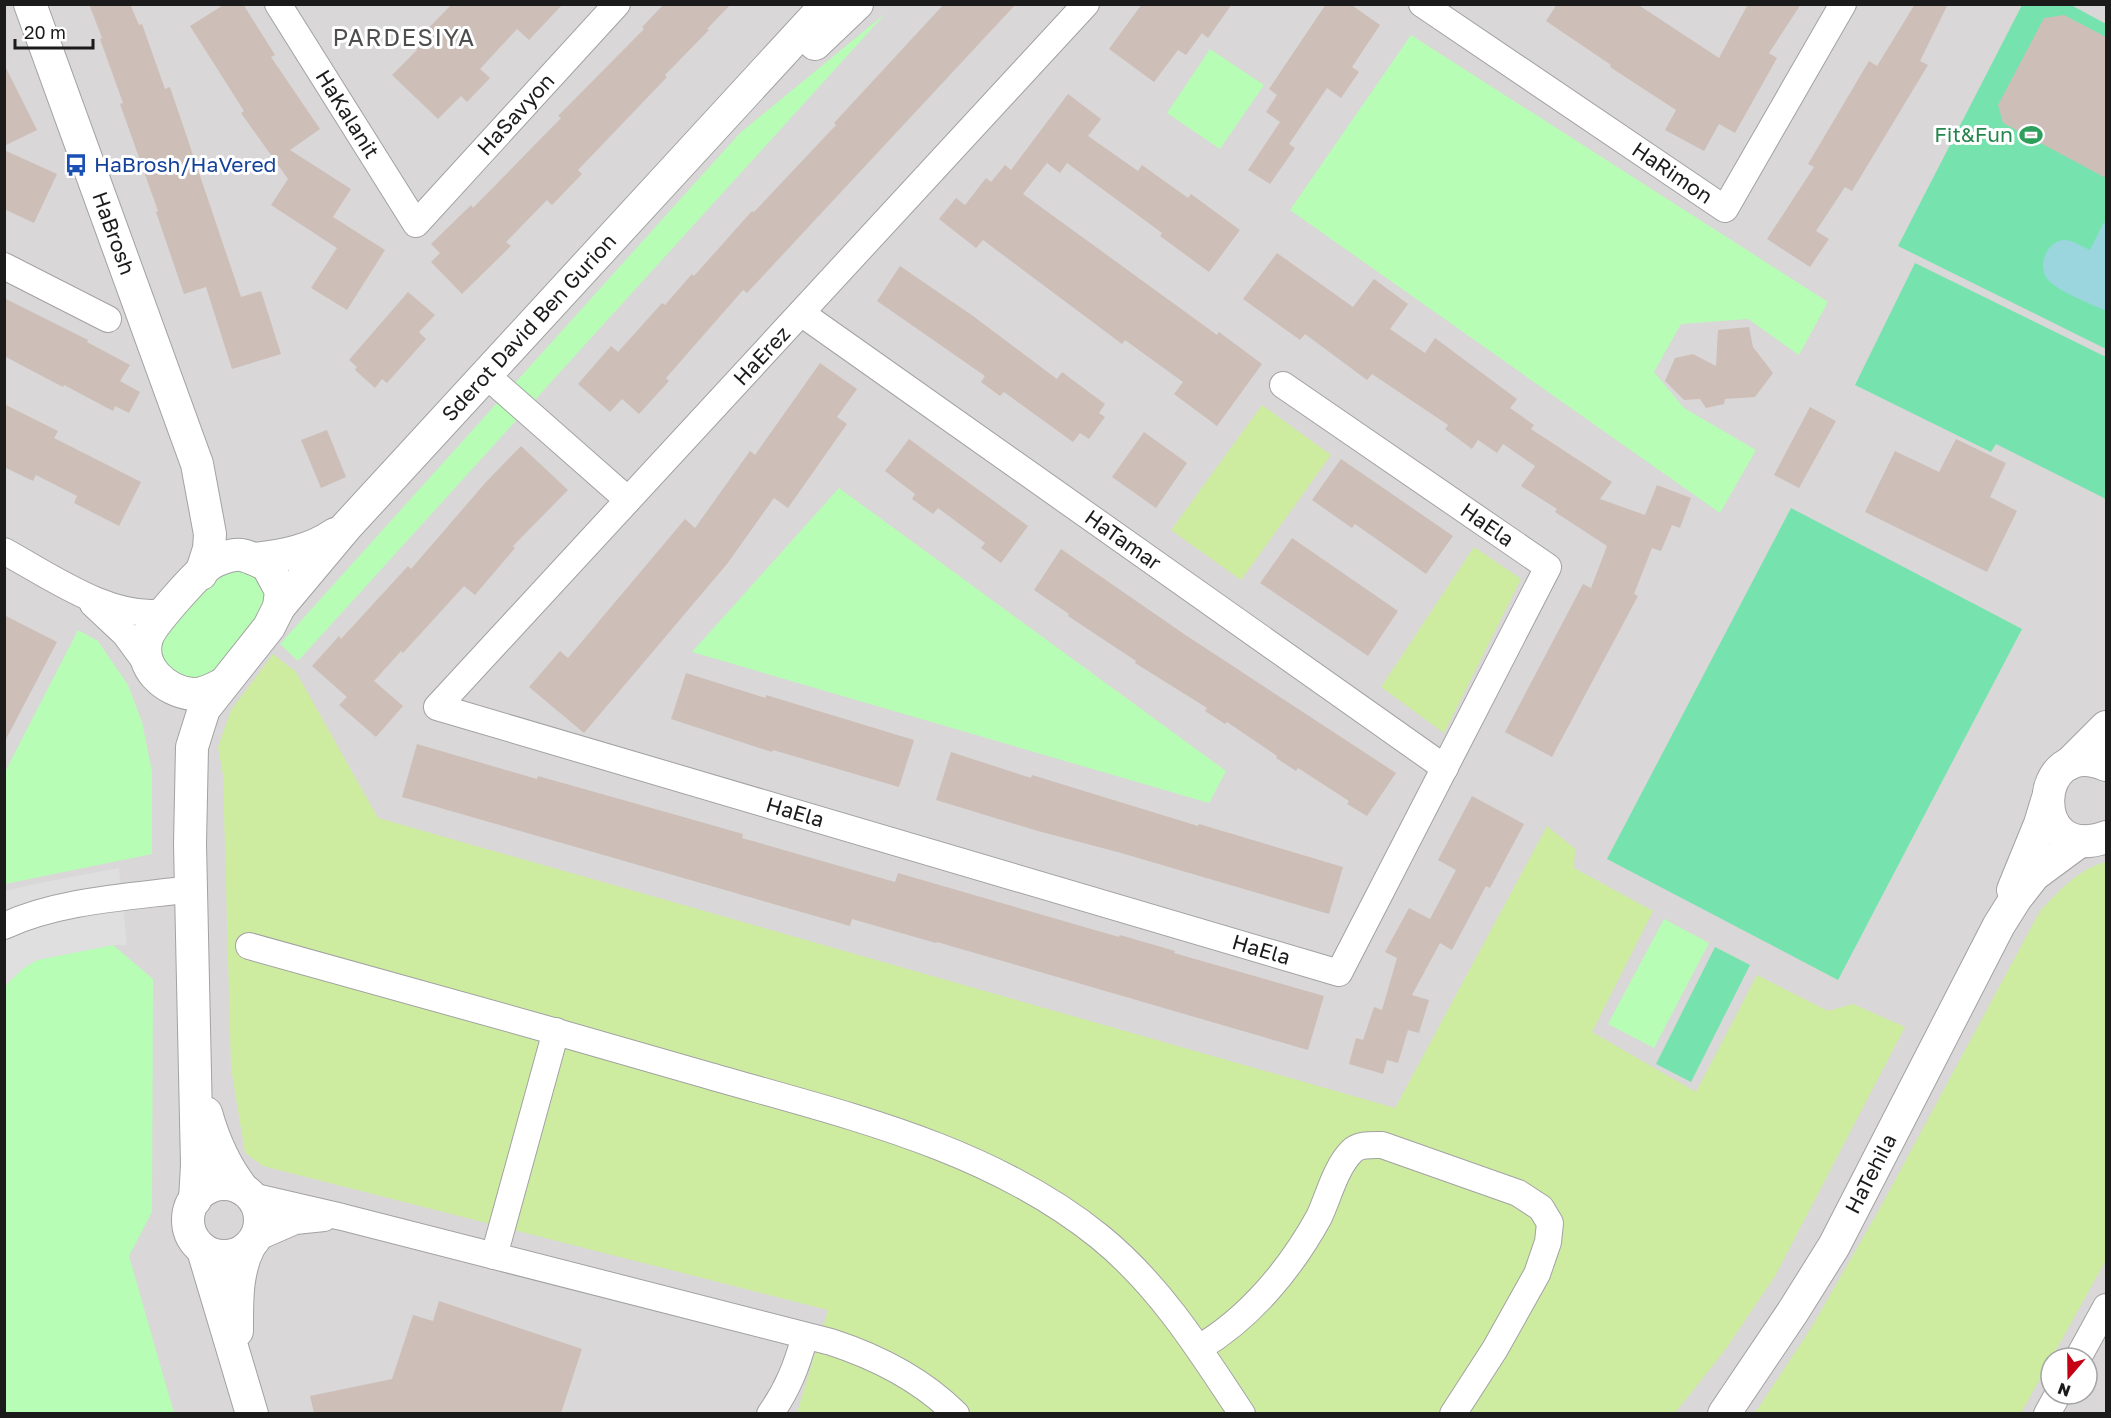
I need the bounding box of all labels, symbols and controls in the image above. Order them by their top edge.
scale bar [15,12,93,50]
text: 20 m [24,21,66,43]
district label: PARDESIYA [332,22,476,51]
street label: HaKalanit [310,65,385,163]
street label: HaSavyon [471,67,559,160]
place label: Fit&Fun [1934,121,2013,147]
sports icon: Fit&Fun [2018,122,2044,148]
street label: HaRimon [1627,136,1718,209]
place label: HaBrosh/HaVered [94,151,277,177]
bus stop icon: HaBrosh/HaVered [63,152,89,178]
street label: HaBrosh [87,188,141,278]
street label: Sderot David Ben Gurion [436,228,621,426]
street label: HaErez [727,320,795,390]
street label: HaEla [1456,497,1519,552]
street label: HaTamar [1080,504,1167,575]
street label: HaEla [763,791,827,832]
street label: HaEla [1229,928,1294,970]
street label: HaTehila [1839,1129,1902,1218]
north arrow [2039,1346,2099,1406]
text: N [2055,1379,2073,1402]

